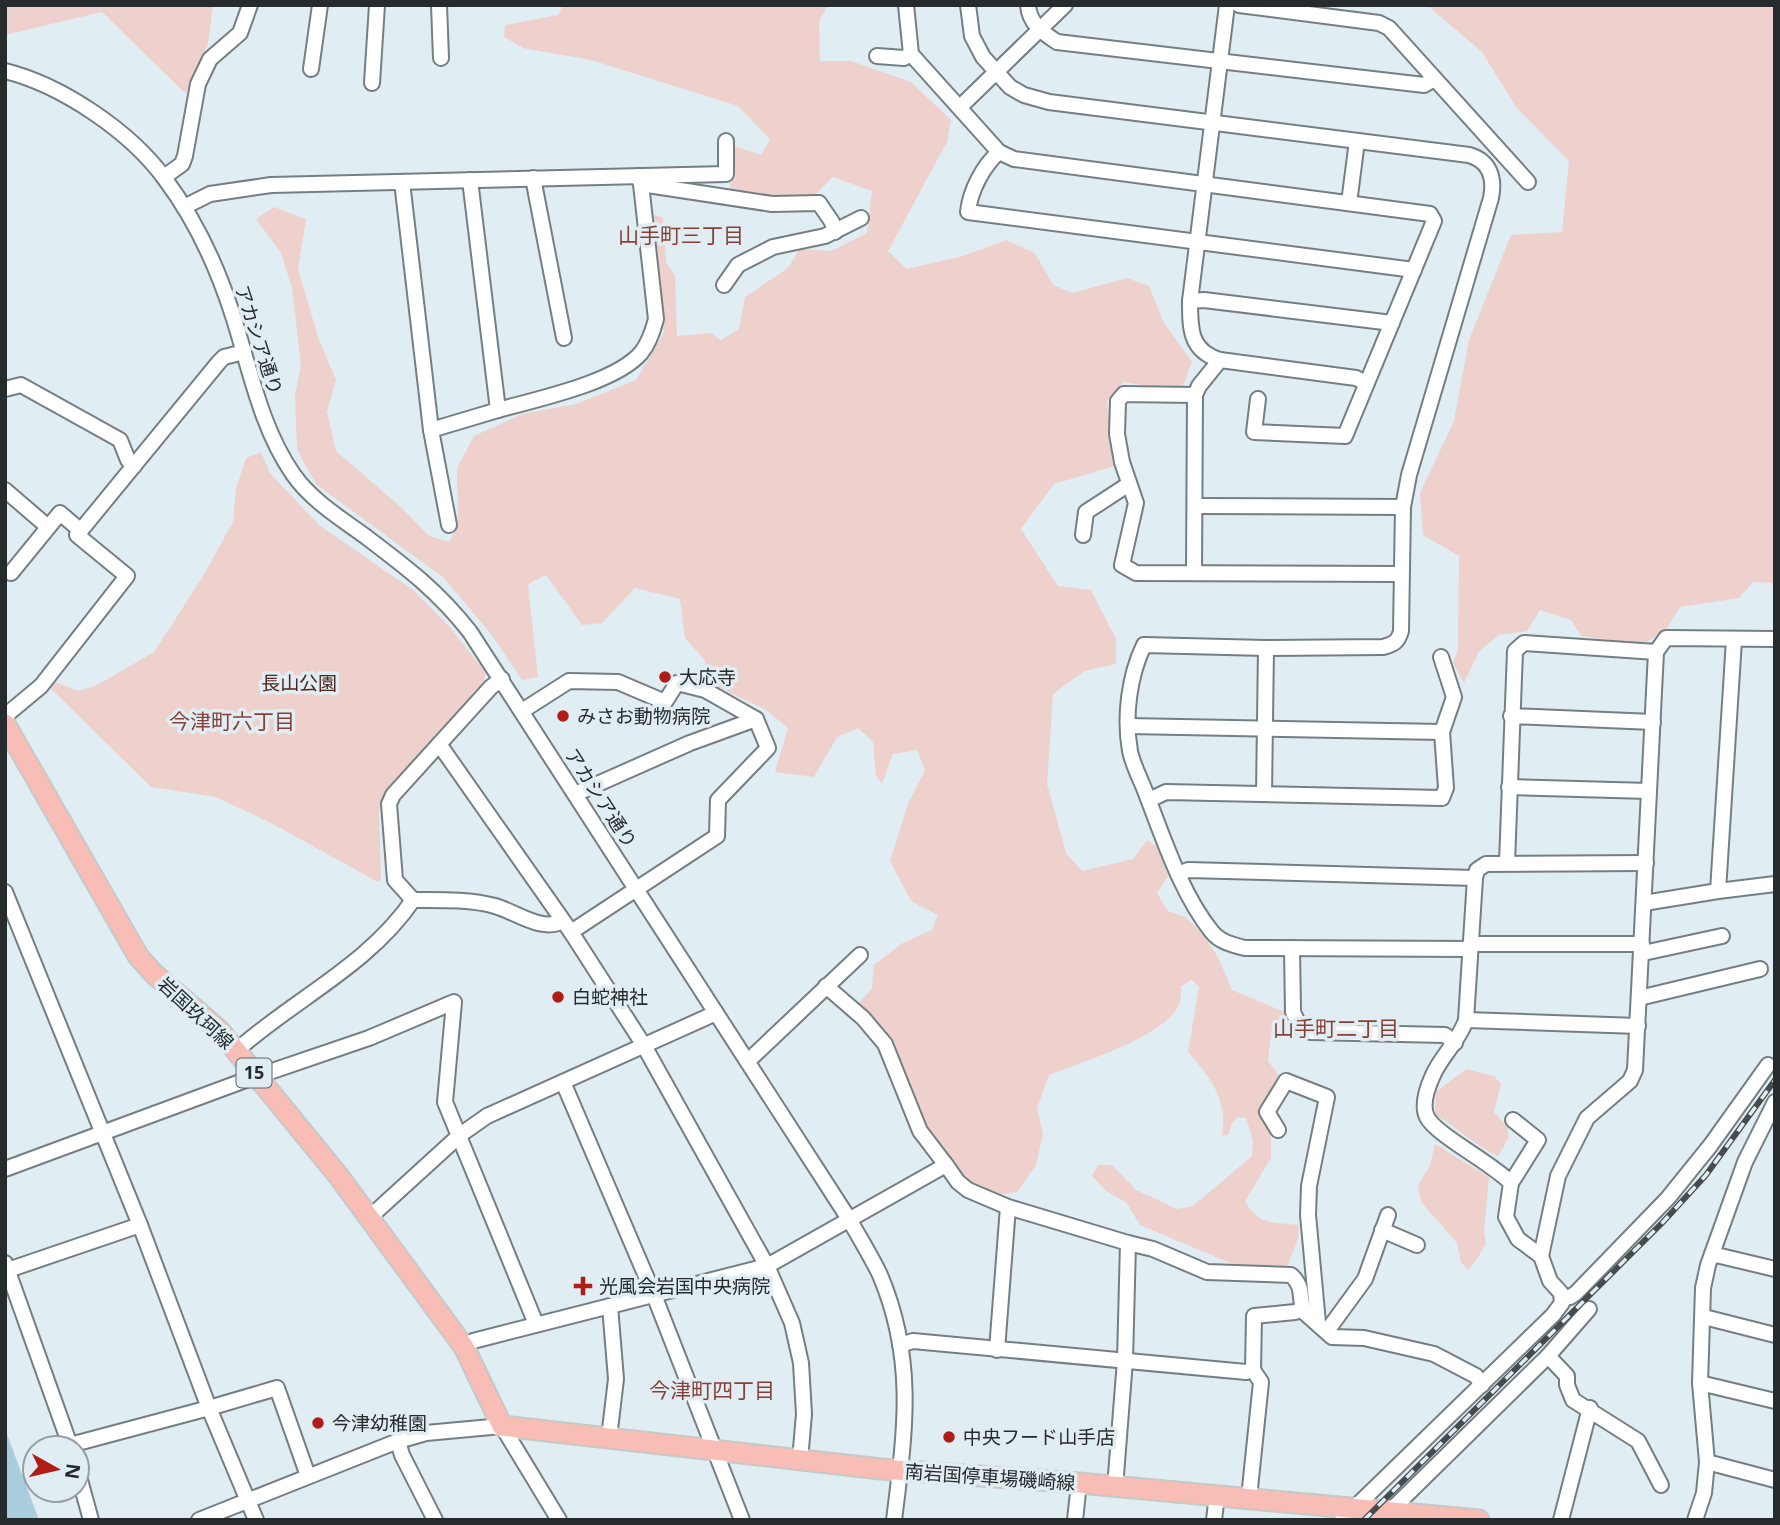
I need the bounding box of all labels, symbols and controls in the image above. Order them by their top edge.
district label: 山手町三丁目 [618,221,744,249]
street label: アカシア通り [229,282,289,398]
place label: 大応寺 [679,664,736,690]
marker: 大応寺 [657,669,673,685]
park label: 長山公園 [261,670,337,696]
place label: みさお動物病院 [577,703,710,729]
district label: 今津町六丁目 [169,707,295,735]
marker: みさお動物病院 [555,708,571,724]
street label: アカシア通り [559,743,643,853]
street label: 岩国玖珂線 [152,971,240,1055]
place label: 白蛇神社 [572,984,648,1010]
marker: 白蛇神社 [550,989,566,1005]
district label: 山手町二丁目 [1273,1014,1399,1042]
road number: 15 [236,1058,272,1088]
place label: 光風会岩国中央病院 [599,1273,770,1299]
marker: 光風会岩国中央病院 [573,1276,593,1296]
district label: 今津町四丁目 [649,1376,775,1404]
place label: 今津幼稚園 [332,1410,427,1436]
marker: 今津幼稚園 [310,1415,326,1431]
place label: 中央フード山手店 [963,1424,1115,1450]
marker: 中央フード山手店 [941,1429,957,1445]
north arrow [21,1434,91,1504]
street label: 南岩国停車場磯崎線 [904,1458,1076,1496]
text: N [59,1462,87,1481]

